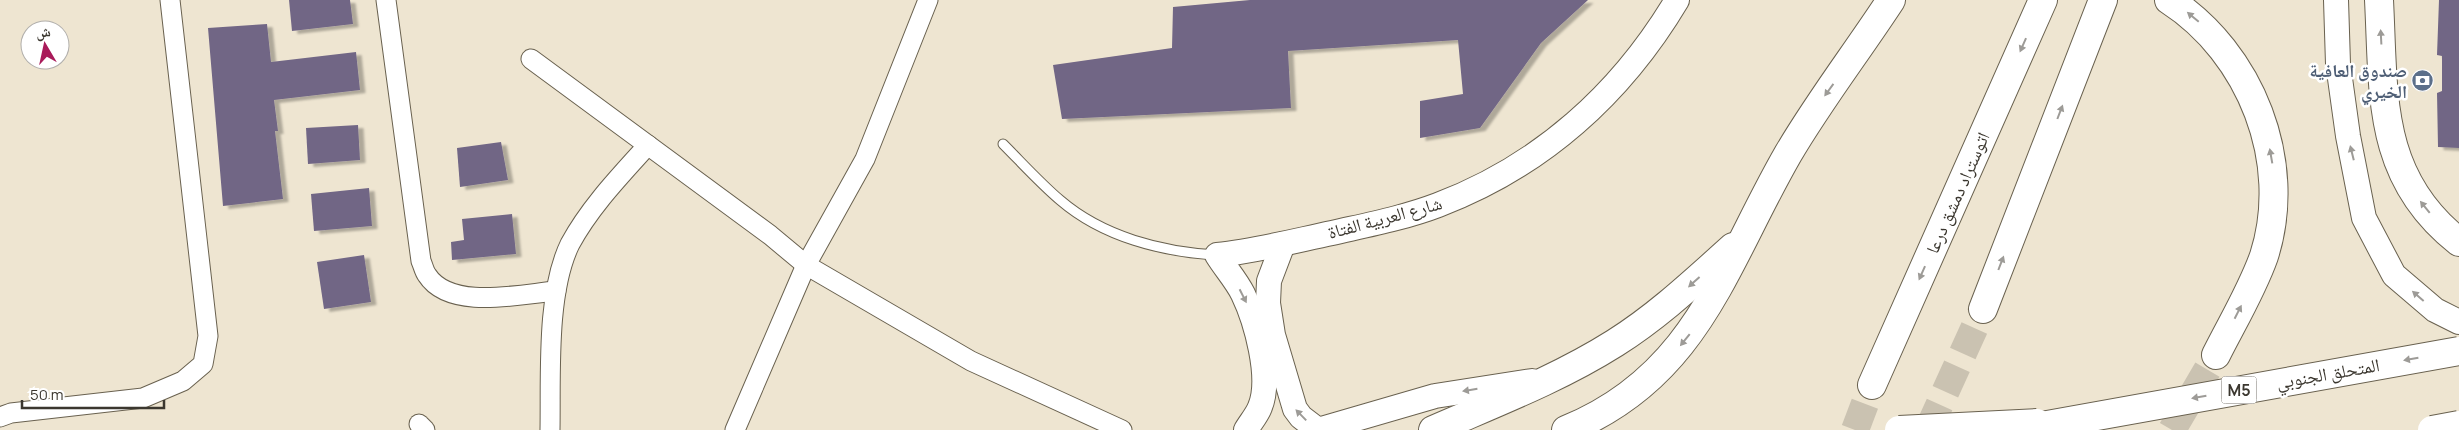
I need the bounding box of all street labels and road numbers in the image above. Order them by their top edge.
street label: اتوستراد دمشق درعا [1920,128,1995,257]
street label: شارع العربية الفتاة [1325,190,1444,244]
street label: المتحلق الجنوبي [2274,352,2382,397]
road number: M5 [2222,376,2256,404]

